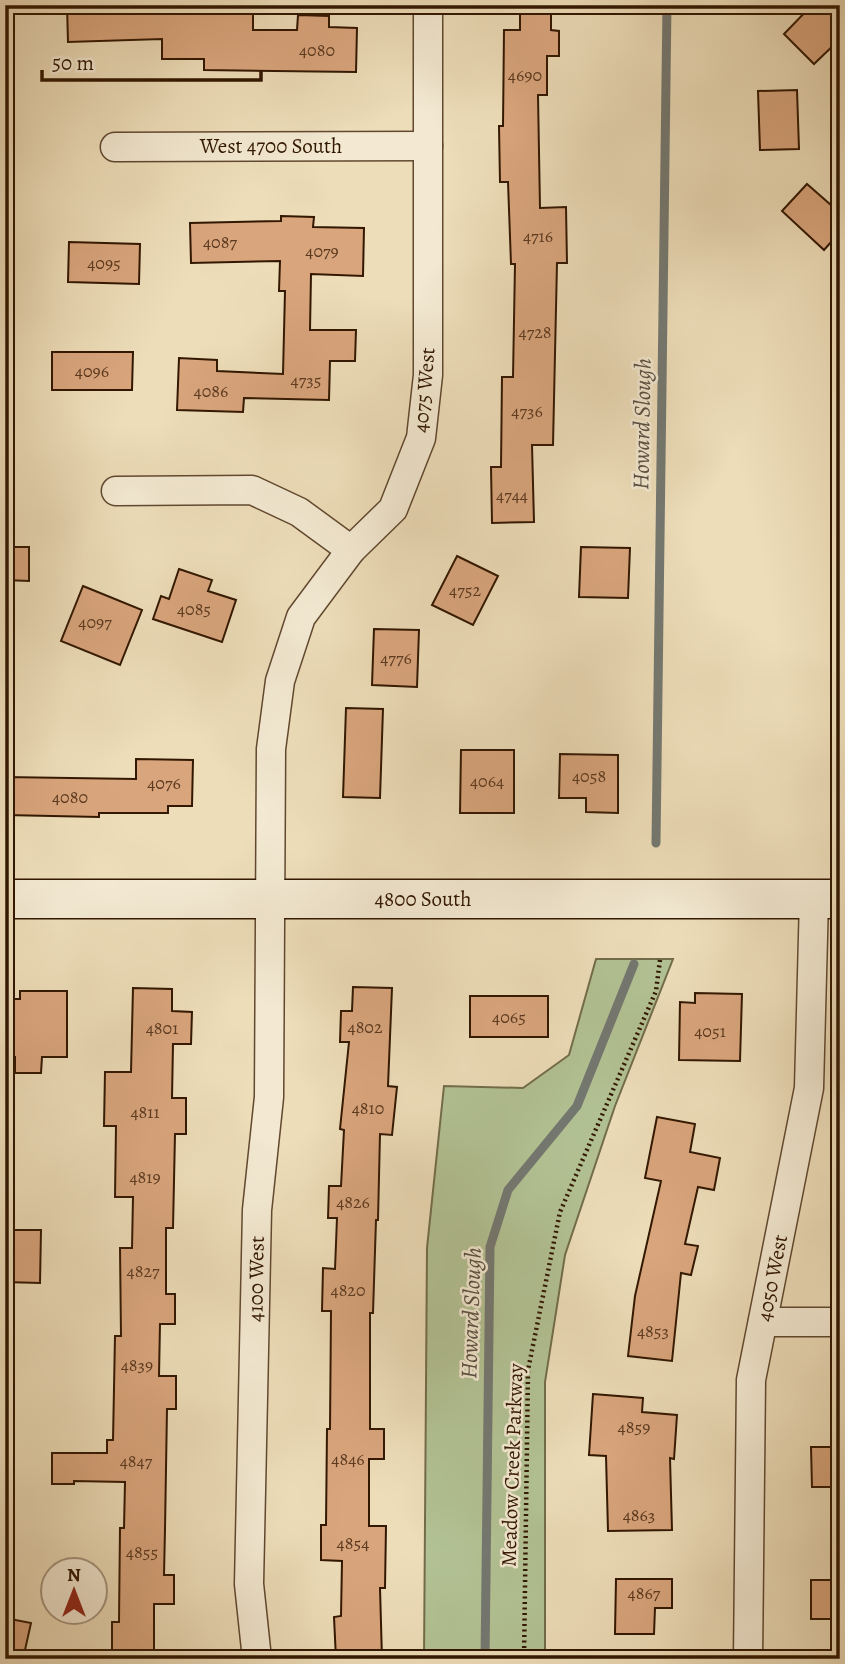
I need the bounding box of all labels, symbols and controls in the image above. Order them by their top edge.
scale bar [42,38,261,82]
house number: 4080 [299,38,335,62]
text: 50 m [52,49,94,77]
house number: 4690 [508,63,542,87]
street label: West 4700 South [199,132,342,160]
house number: 4716 [523,224,553,248]
house number: 4087 [203,230,237,254]
house number: 4079 [305,239,339,263]
house number: 4095 [87,251,121,275]
house number: 4728 [519,320,552,344]
street label: 4075 West [406,346,442,434]
water label: Howard Slough [625,358,659,490]
house number: 4096 [75,359,109,383]
house number: 4735 [291,368,321,392]
house number: 4086 [194,379,228,403]
house number: 4736 [511,399,543,423]
house number: 4744 [496,483,528,507]
house number: 4752 [449,578,481,602]
house number: 4085 [177,597,211,621]
house number: 4097 [78,610,112,634]
house number: 4776 [380,646,412,670]
house number: 4058 [572,764,606,788]
house number: 4064 [470,769,504,793]
house number: 4076 [147,771,181,795]
house number: 4080 [52,785,88,809]
street label: 4800 South [375,885,471,913]
house number: 4065 [492,1005,526,1029]
house number: 4802 [347,1015,383,1039]
house number: 4801 [146,1016,178,1040]
house number: 4051 [694,1019,726,1043]
house number: 4810 [352,1096,384,1120]
house number: 4811 [130,1100,160,1124]
house number: 4819 [129,1165,161,1189]
house number: 4826 [336,1190,370,1214]
street label: 4050 West [750,1232,794,1324]
street label: 4100 West [241,1236,271,1322]
water label: Howard Slough [453,1247,489,1379]
house number: 4827 [127,1259,160,1283]
house number: 4820 [330,1278,366,1302]
house number: 4853 [637,1319,669,1343]
house number: 4839 [121,1353,153,1377]
street label: Meadow Creek Parkway [494,1362,530,1567]
house number: 4859 [618,1415,650,1439]
house number: 4846 [331,1447,365,1471]
house number: 4847 [120,1449,153,1473]
house number: 4863 [623,1503,655,1527]
house number: 4854 [337,1531,369,1555]
house number: 4855 [126,1540,158,1564]
north arrow [38,1556,108,1626]
text: N [67,1562,81,1588]
house number: 4867 [628,1581,661,1605]

